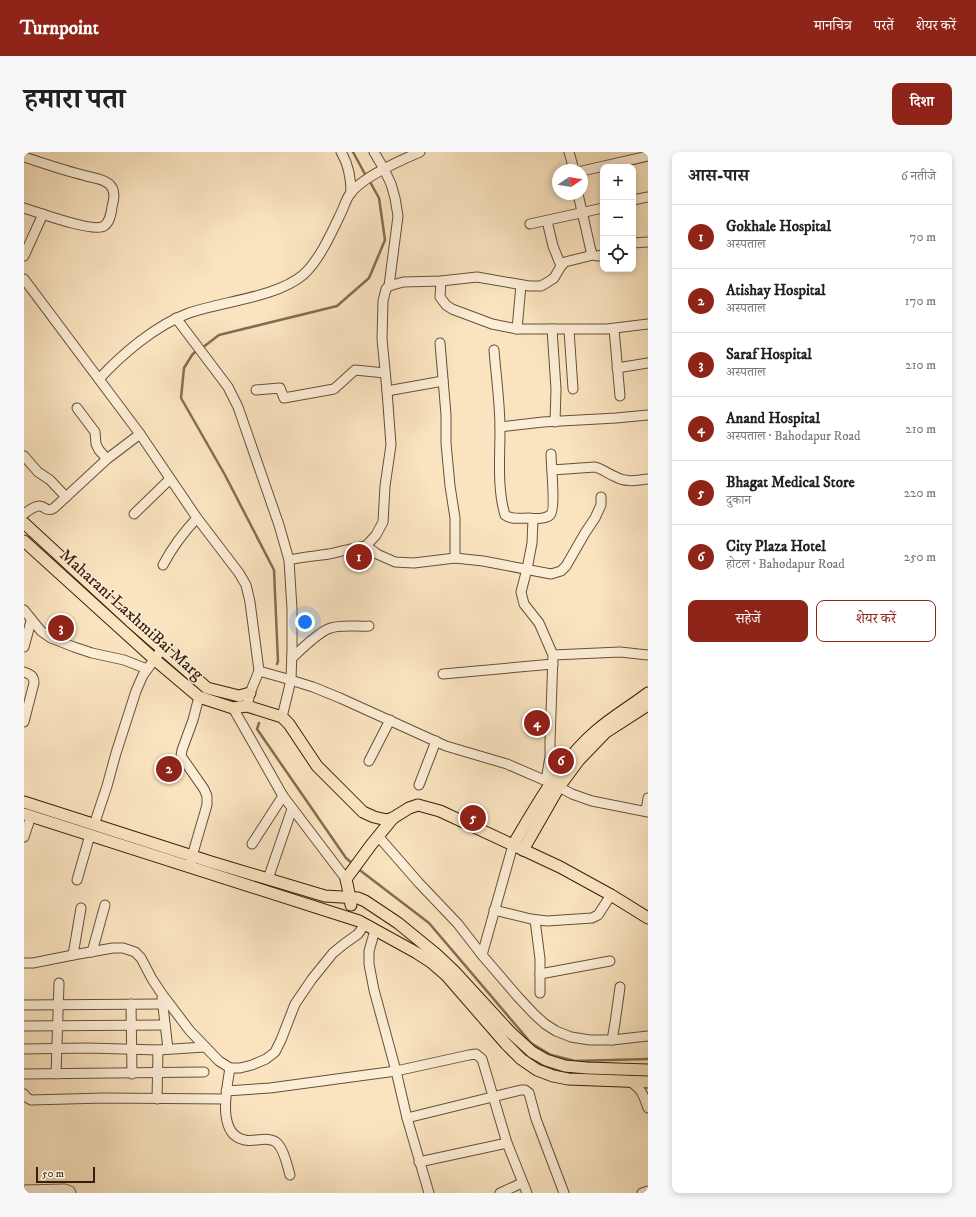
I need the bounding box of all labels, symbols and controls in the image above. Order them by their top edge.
text: Turnpoint [20,17,99,40]
text: मानचित्र [814,17,852,35]
text: परतें [874,17,894,35]
text: शेयर करें [916,17,956,35]
text: हमारा पता [24,82,125,117]
button: दिशा [892,83,952,125]
north arrow [552,164,588,200]
map controls [600,164,636,272]
button: + [600,164,636,200]
text: आस-पास [688,165,749,187]
text: 6 नतीजे [901,168,936,184]
button: − [600,200,636,236]
text: Gokhale Hospital [726,217,831,236]
text: 1 [699,229,703,245]
text: 70 m [910,229,936,245]
button: locate [600,236,636,272]
text: अस्पताल [726,236,766,252]
text: Atishay Hospital [726,281,825,300]
text: 2 [698,293,704,309]
text: 170 m [905,293,936,309]
text: अस्पताल [726,300,766,316]
text: Saraf Hospital [726,345,812,364]
text: 3 [699,357,703,373]
text: 210 m [905,357,936,373]
text: अस्पताल [726,364,766,380]
text: Anand Hospital [726,409,820,428]
text: 4 [697,421,705,437]
text: 210 m [905,421,936,437]
text: अस्पताल · Bahodapur Road [726,428,861,444]
text: Bhagat Medical Store [726,473,855,492]
text: 5 [698,485,704,501]
text: 220 m [904,485,936,501]
text: दुकान [726,492,751,508]
text: City Plaza Hotel [726,537,826,556]
pin: 1 [346,542,372,572]
street label: Maharani LaxhmiBai Marg [55,544,209,686]
text: 6 [698,549,704,565]
text: 250 m [904,549,936,565]
text: होटल · Bahodapur Road [726,556,845,572]
button: सहेजें [688,600,808,642]
button: शेयर करें [816,600,936,642]
your location [295,612,315,632]
pin: 3 [48,613,74,643]
pin: 4 [524,708,550,738]
pin: 6 [548,746,574,776]
pin: 2 [156,754,182,784]
pin: 5 [460,803,486,833]
scale bar [36,1165,95,1184]
text: 50 m [42,1167,64,1181]

